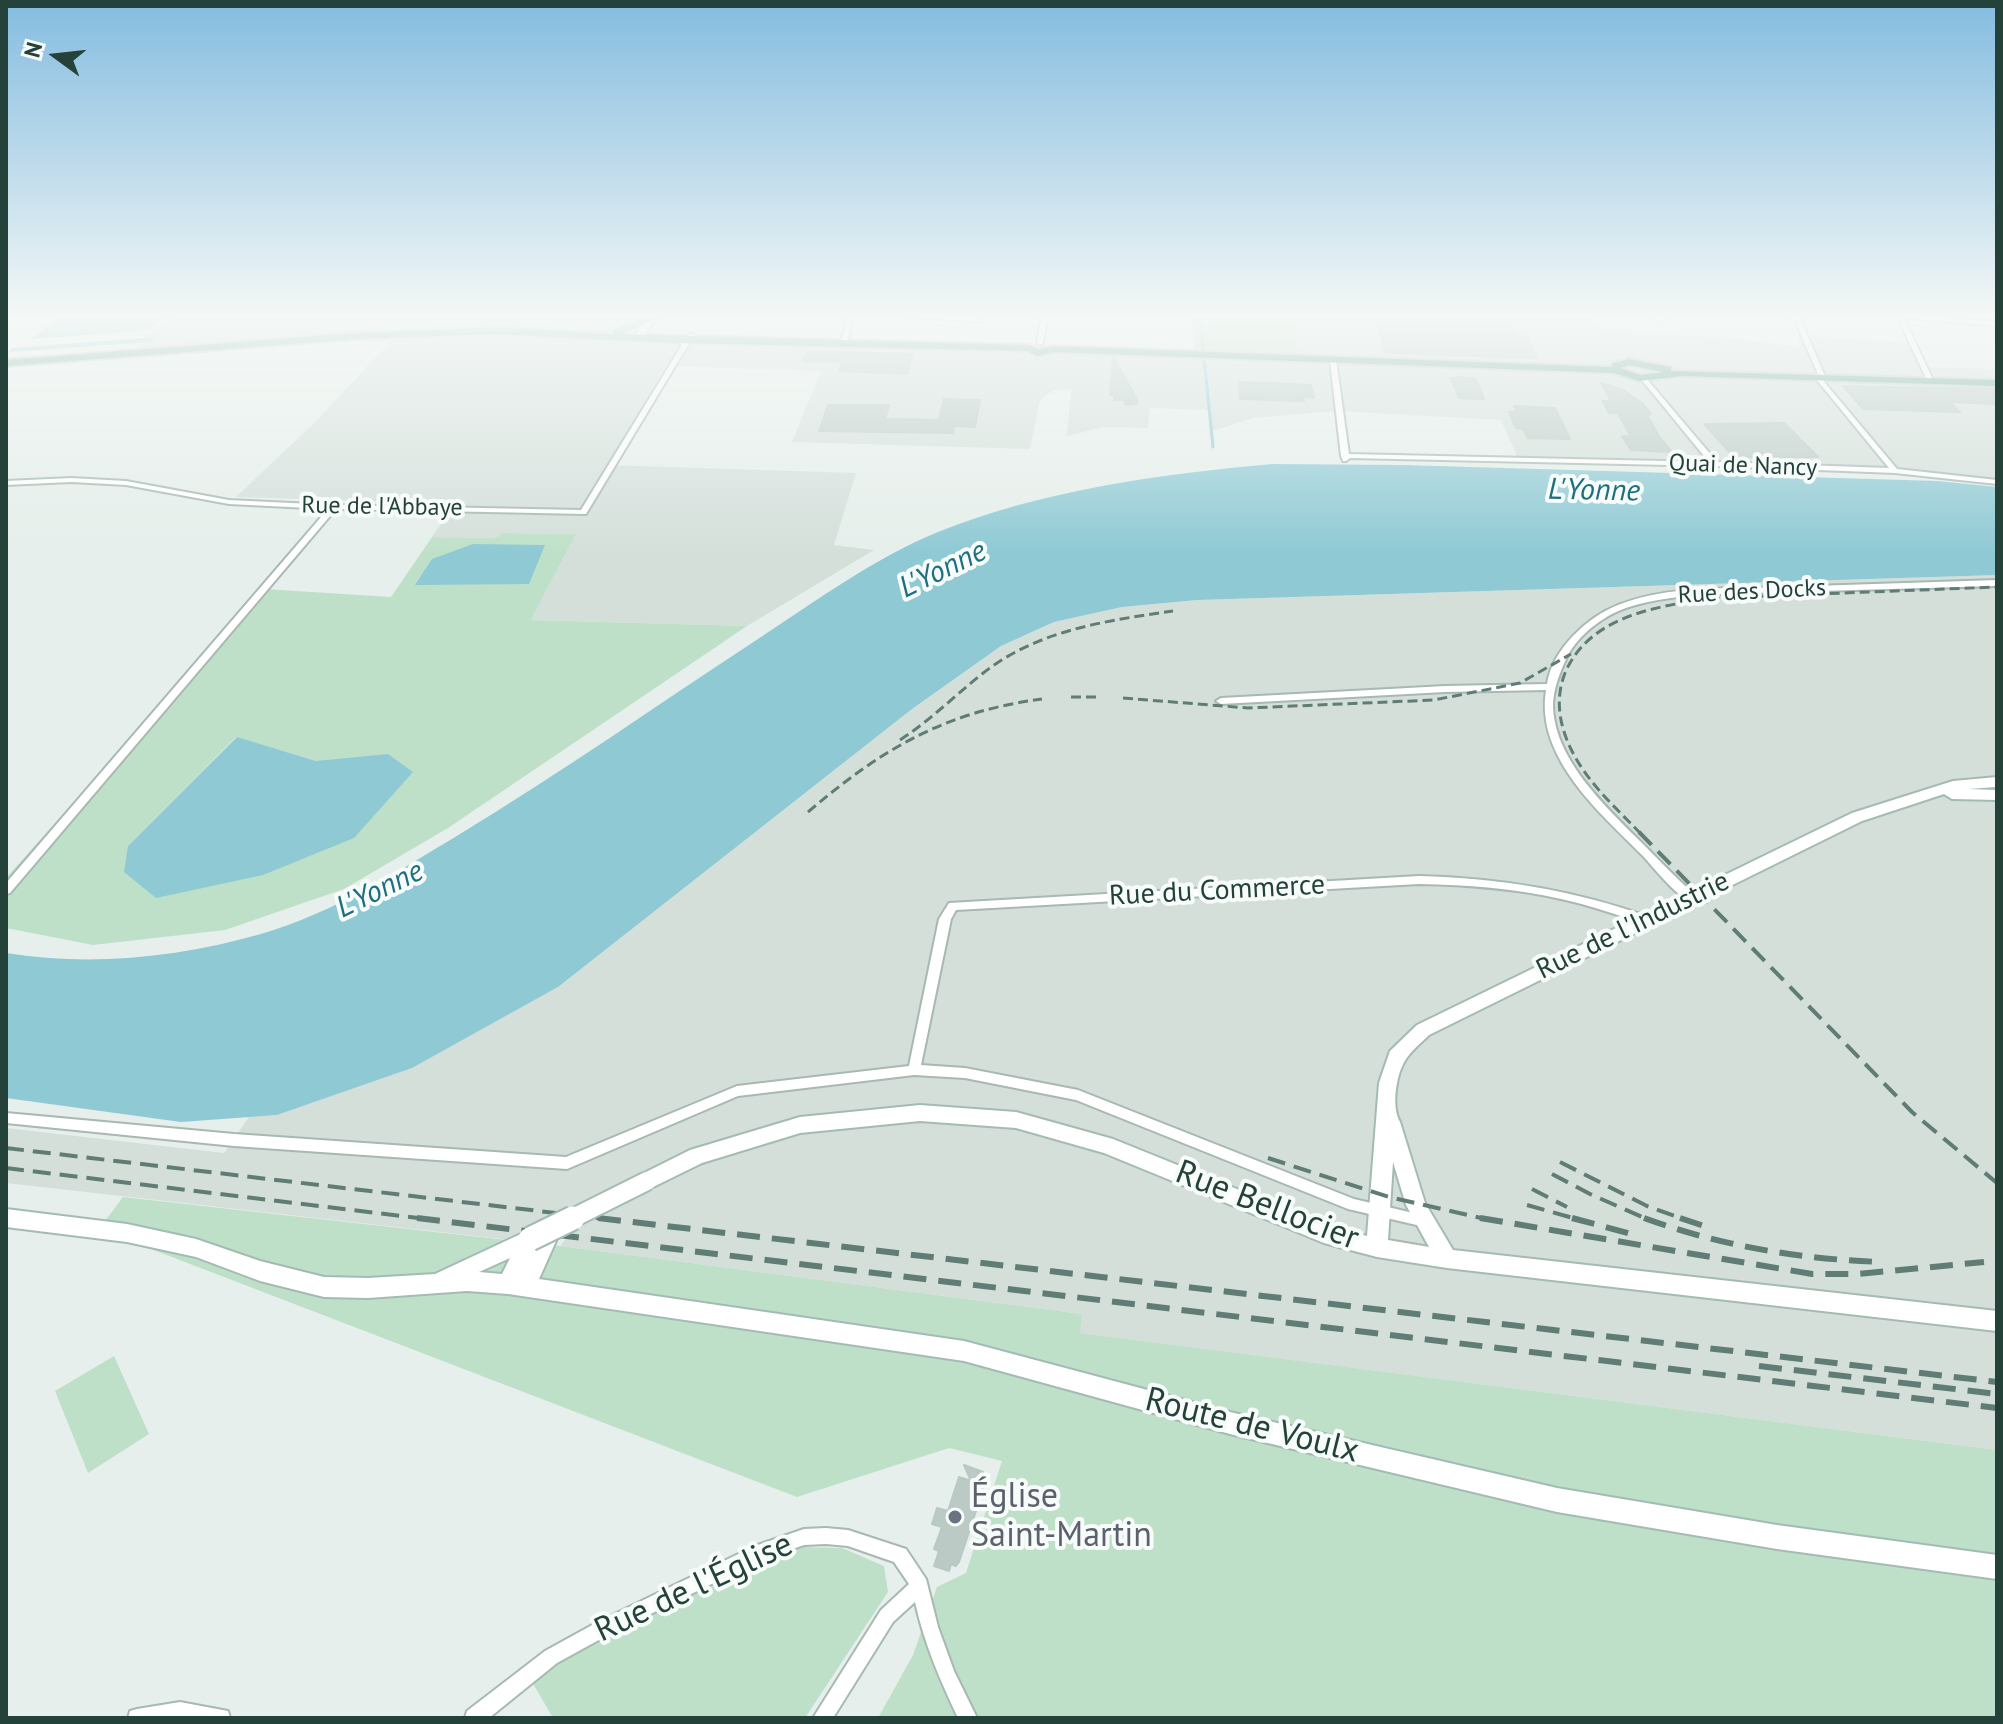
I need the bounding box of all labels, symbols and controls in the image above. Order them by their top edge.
north arrow [16,16,96,96]
text: N [17,39,48,60]
street label: Quai de Nancy [1668,449,1818,483]
water label: L'Yonne [1548,472,1640,510]
street label: Rue de l'Abbaye [301,491,463,523]
water label: L'Yonne [894,534,992,606]
street label: Rue des Docks [1677,574,1827,610]
water label: L'Yonne [331,854,429,926]
street label: Rue de l'Industrie [1531,865,1735,987]
street label: Rue du Commerce [1108,869,1326,913]
street label: Rue Bellocier [1170,1152,1364,1260]
street label: Route de Voulx [1141,1380,1363,1472]
place label: Église Saint-Martin [971,1477,1152,1556]
marker: Église Saint-Martin [946,1508,964,1526]
street label: Rue de l'Église [589,1524,799,1652]

